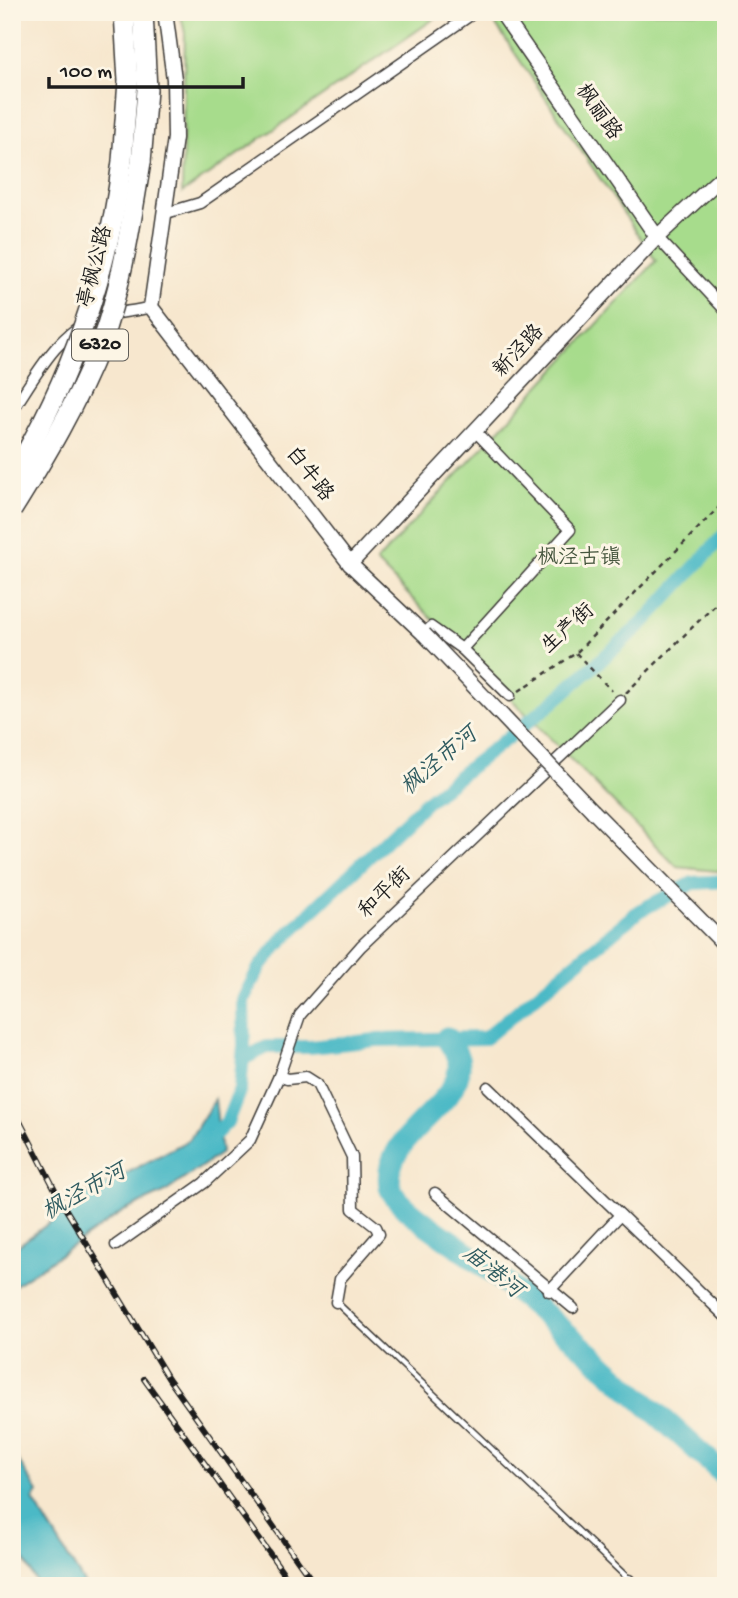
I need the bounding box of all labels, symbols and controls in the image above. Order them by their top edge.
scale bar [49,46,243,90]
text: 100 m [59,61,112,86]
street label: 枫丽路 [569,79,627,146]
street label: 亭枫公路 [73,223,119,311]
street label: 新泾路 [488,319,551,384]
road number: G320 [72,330,128,360]
street label: 白牛路 [279,441,339,508]
park label: 枫泾古镇 [537,545,621,572]
street label: 生产街 [537,599,601,660]
water label: 枫泾市河 [395,719,487,802]
street label: 和平街 [354,862,417,925]
water label: 枫泾市河 [38,1156,135,1227]
water label: 庙港河 [457,1240,531,1308]

